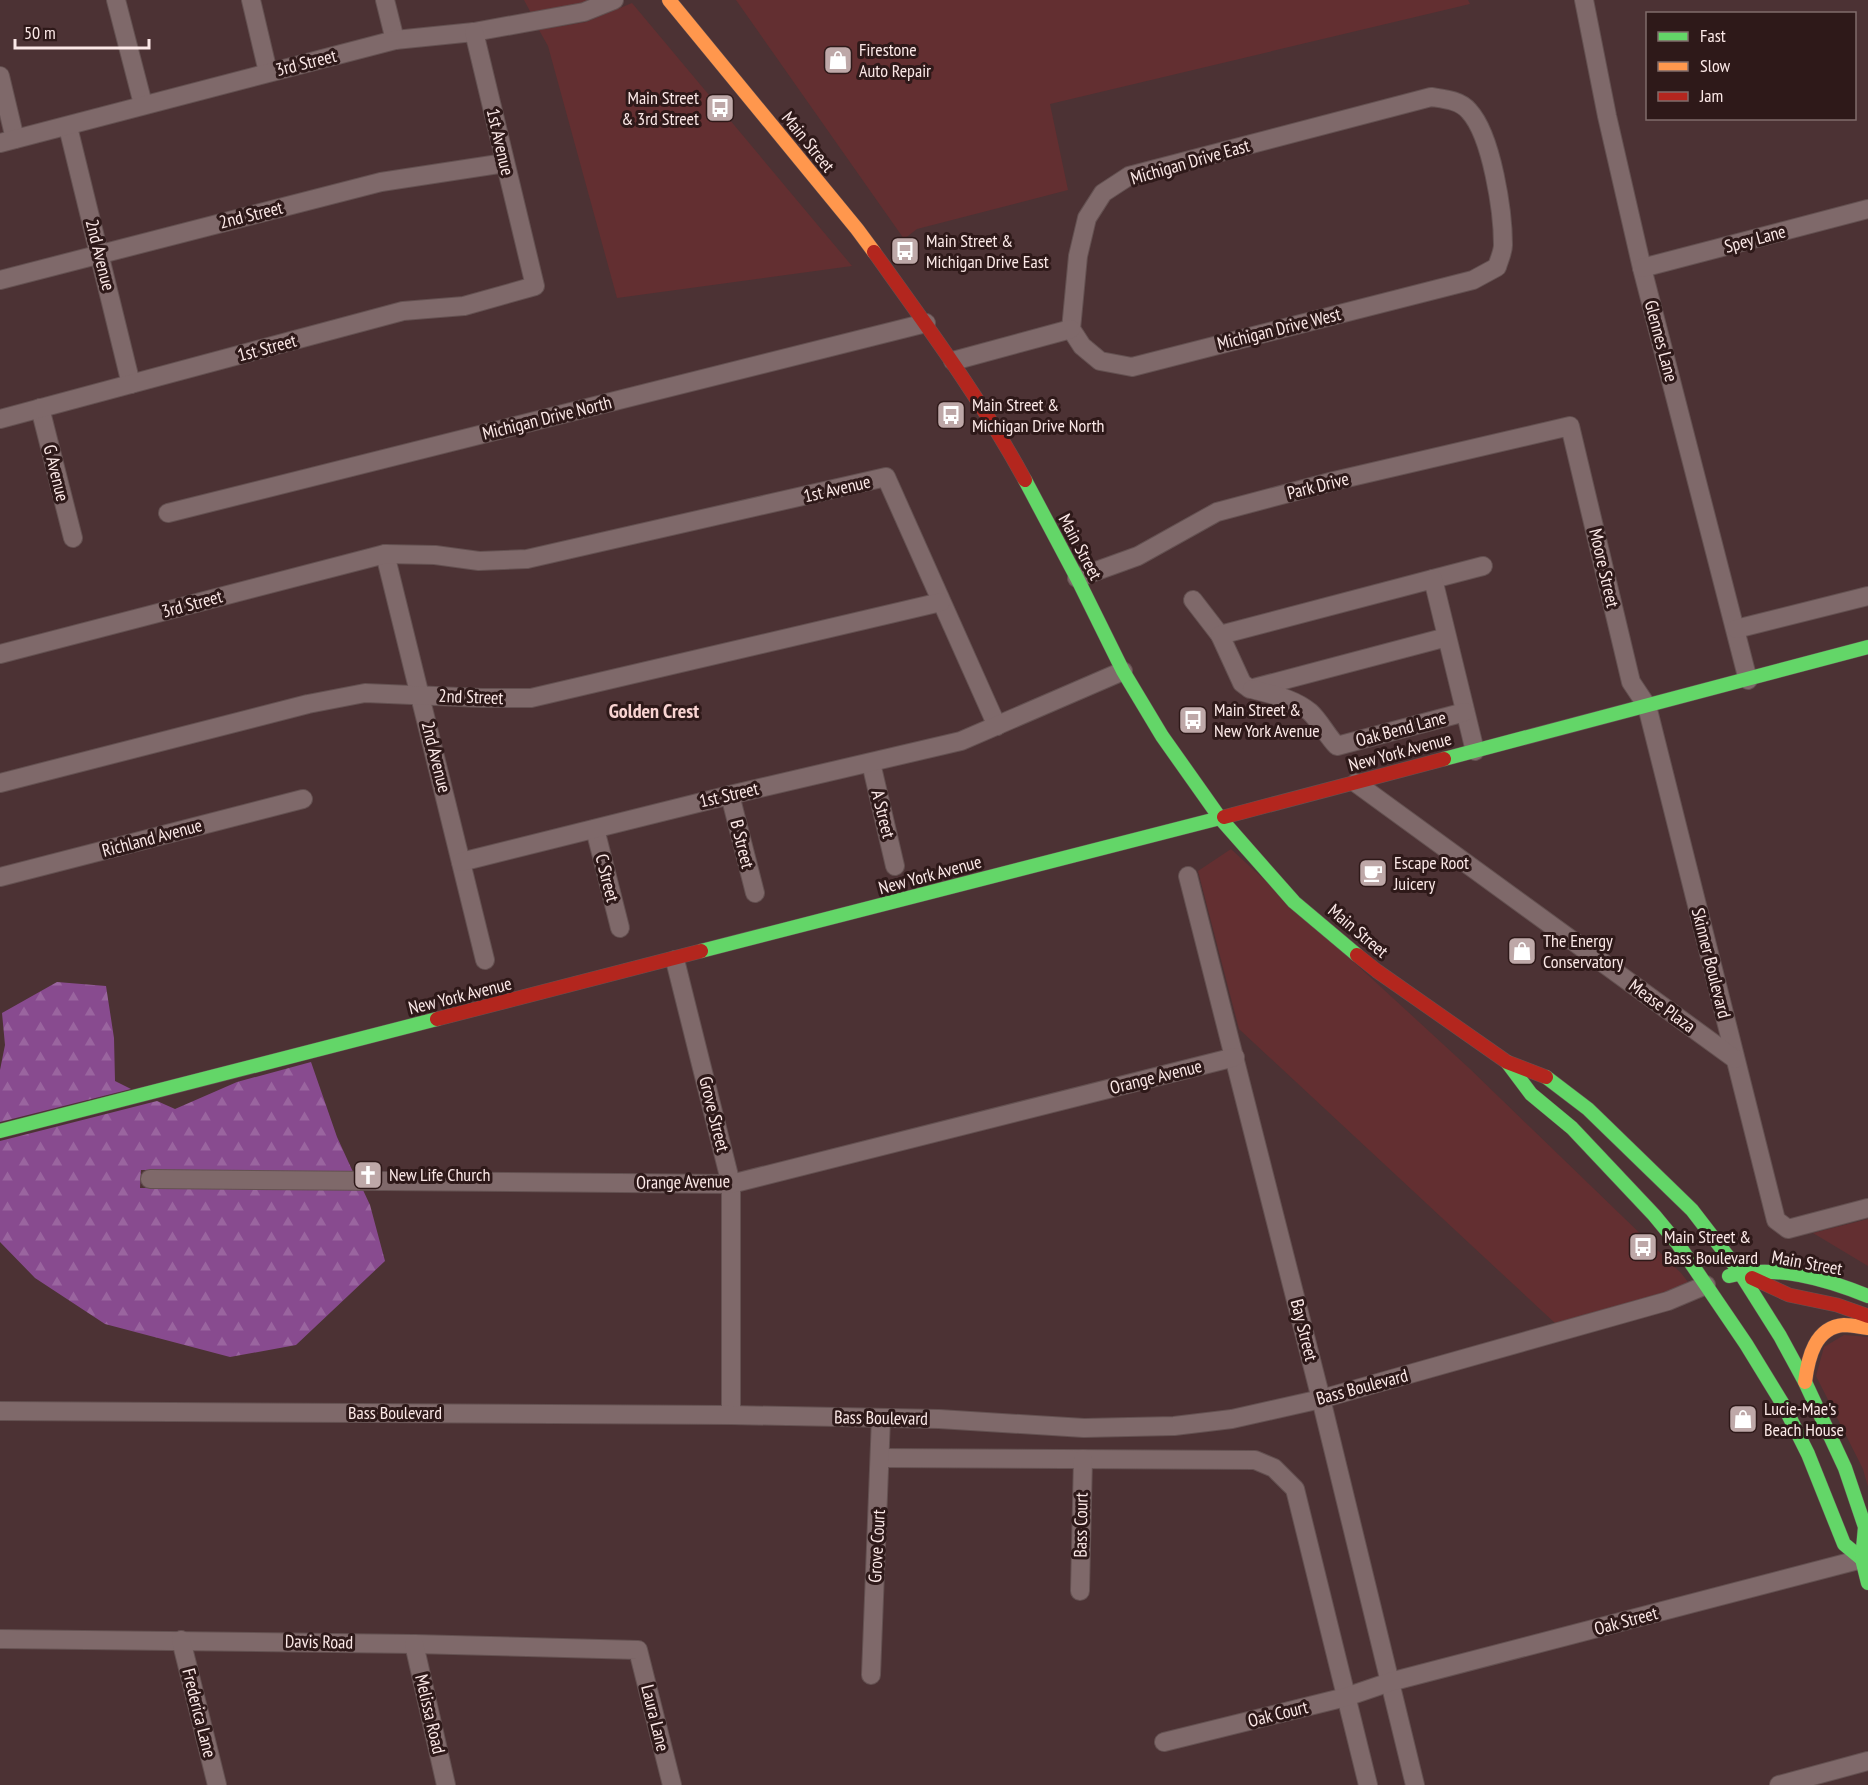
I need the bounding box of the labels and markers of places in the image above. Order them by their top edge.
place label: Firestone Auto Repair [859,38,931,82]
shop icon: Firestone Auto Repair [822,44,854,76]
place label: Main Street & 3rd Street [621,86,699,130]
bus stop icon: Main Street & 3rd Street [704,92,736,124]
place label: Main Street & Michigan Drive East [926,229,1049,273]
bus stop icon: Main Street & Michigan Drive East [889,235,921,267]
place label: Main Street & Michigan Drive North [972,393,1105,437]
bus stop icon: Main Street & Michigan Drive North [935,399,967,431]
place label: Main Street & New York Avenue [1214,698,1320,742]
bus stop icon: Main Street & New York Avenue [1177,704,1209,736]
place label: Escape Root Juicery [1393,851,1469,895]
cafe icon: Escape Root Juicery [1357,857,1389,889]
place label: The Energy Conservatory [1543,929,1624,973]
shop icon: The Energy Conservatory [1506,935,1538,967]
church icon: New Life Church [352,1159,384,1191]
place label: New Life Church [389,1163,490,1186]
place label: Main Street & Bass Boulevard [1664,1225,1758,1269]
bus stop icon: Main Street & Bass Boulevard [1627,1231,1659,1263]
place label: Lucie-Mae's Beach House [1764,1397,1844,1441]
shop icon: Lucie-Mae's Beach House [1727,1403,1759,1435]

